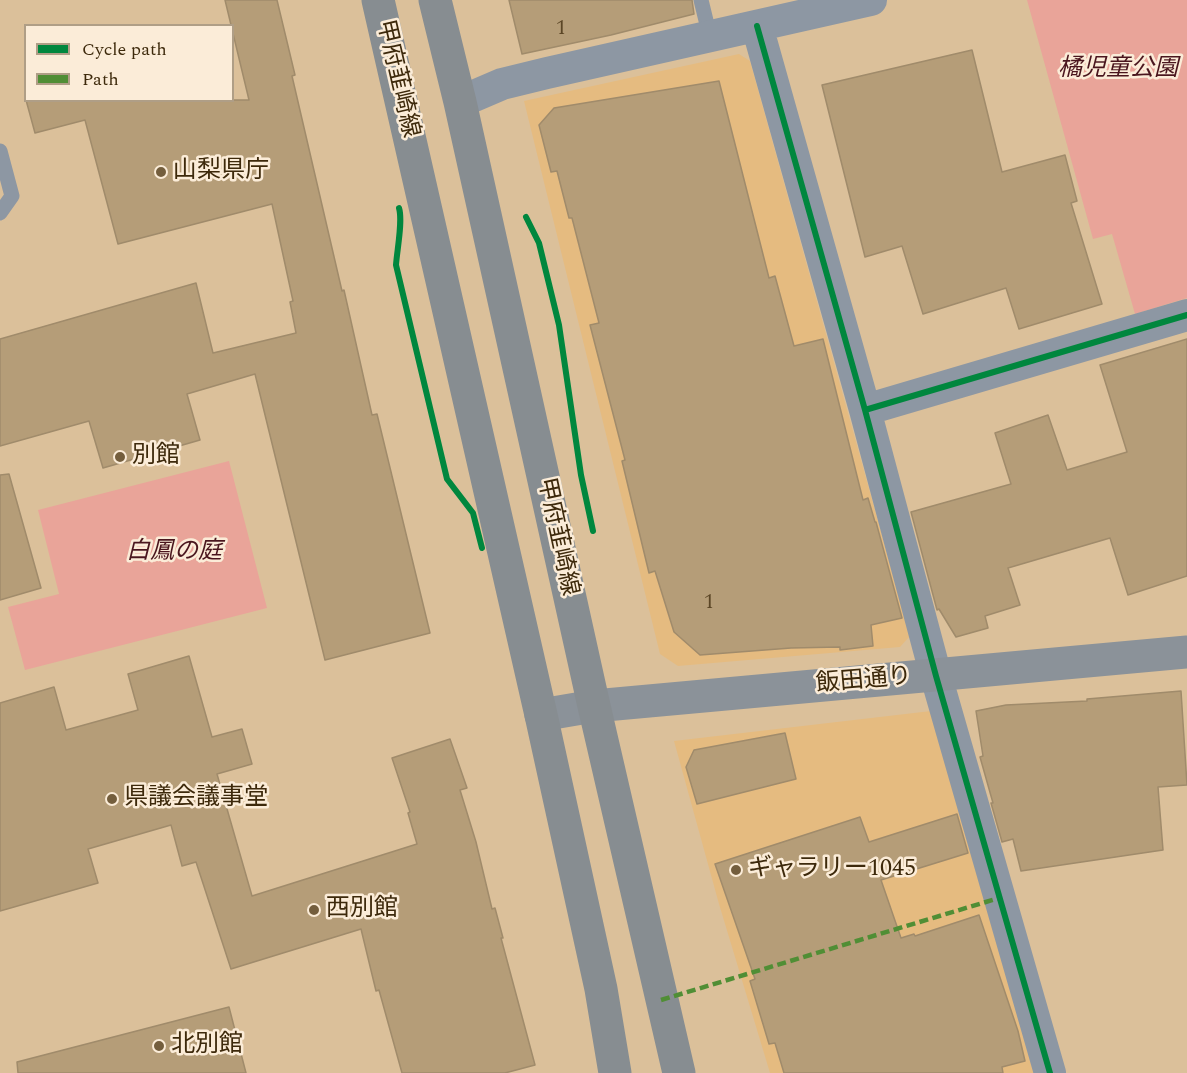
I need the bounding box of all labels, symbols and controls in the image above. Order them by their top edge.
street label: 甲府韮崎線 [368,17,424,141]
house number: 1 [556,17,566,43]
legend [24,24,234,102]
text: Cycle path [82,36,167,63]
park label: 橘児童公園 [1058,56,1178,84]
text: Path [82,66,119,93]
place label: 山梨県庁 [173,158,269,186]
marker: 山梨県庁 [154,165,168,179]
place label: 別館 [132,443,180,471]
marker: 別館 [113,450,127,464]
street label: 甲府韮崎線 [529,475,583,599]
park label: 白鳳の庭 [126,539,222,567]
house number: 1 [704,591,714,617]
street label: 飯田通り [815,663,913,701]
place label: 県議会議事堂 [124,785,268,813]
marker: 県議会議事堂 [105,792,119,806]
place label: ギャラリー1045 [748,856,916,884]
marker: ギャラリー1045 [729,863,743,877]
place label: 西別館 [326,896,398,924]
marker: 西別館 [307,903,321,917]
place label: 北別館 [171,1032,243,1060]
marker: 北別館 [152,1039,166,1053]

